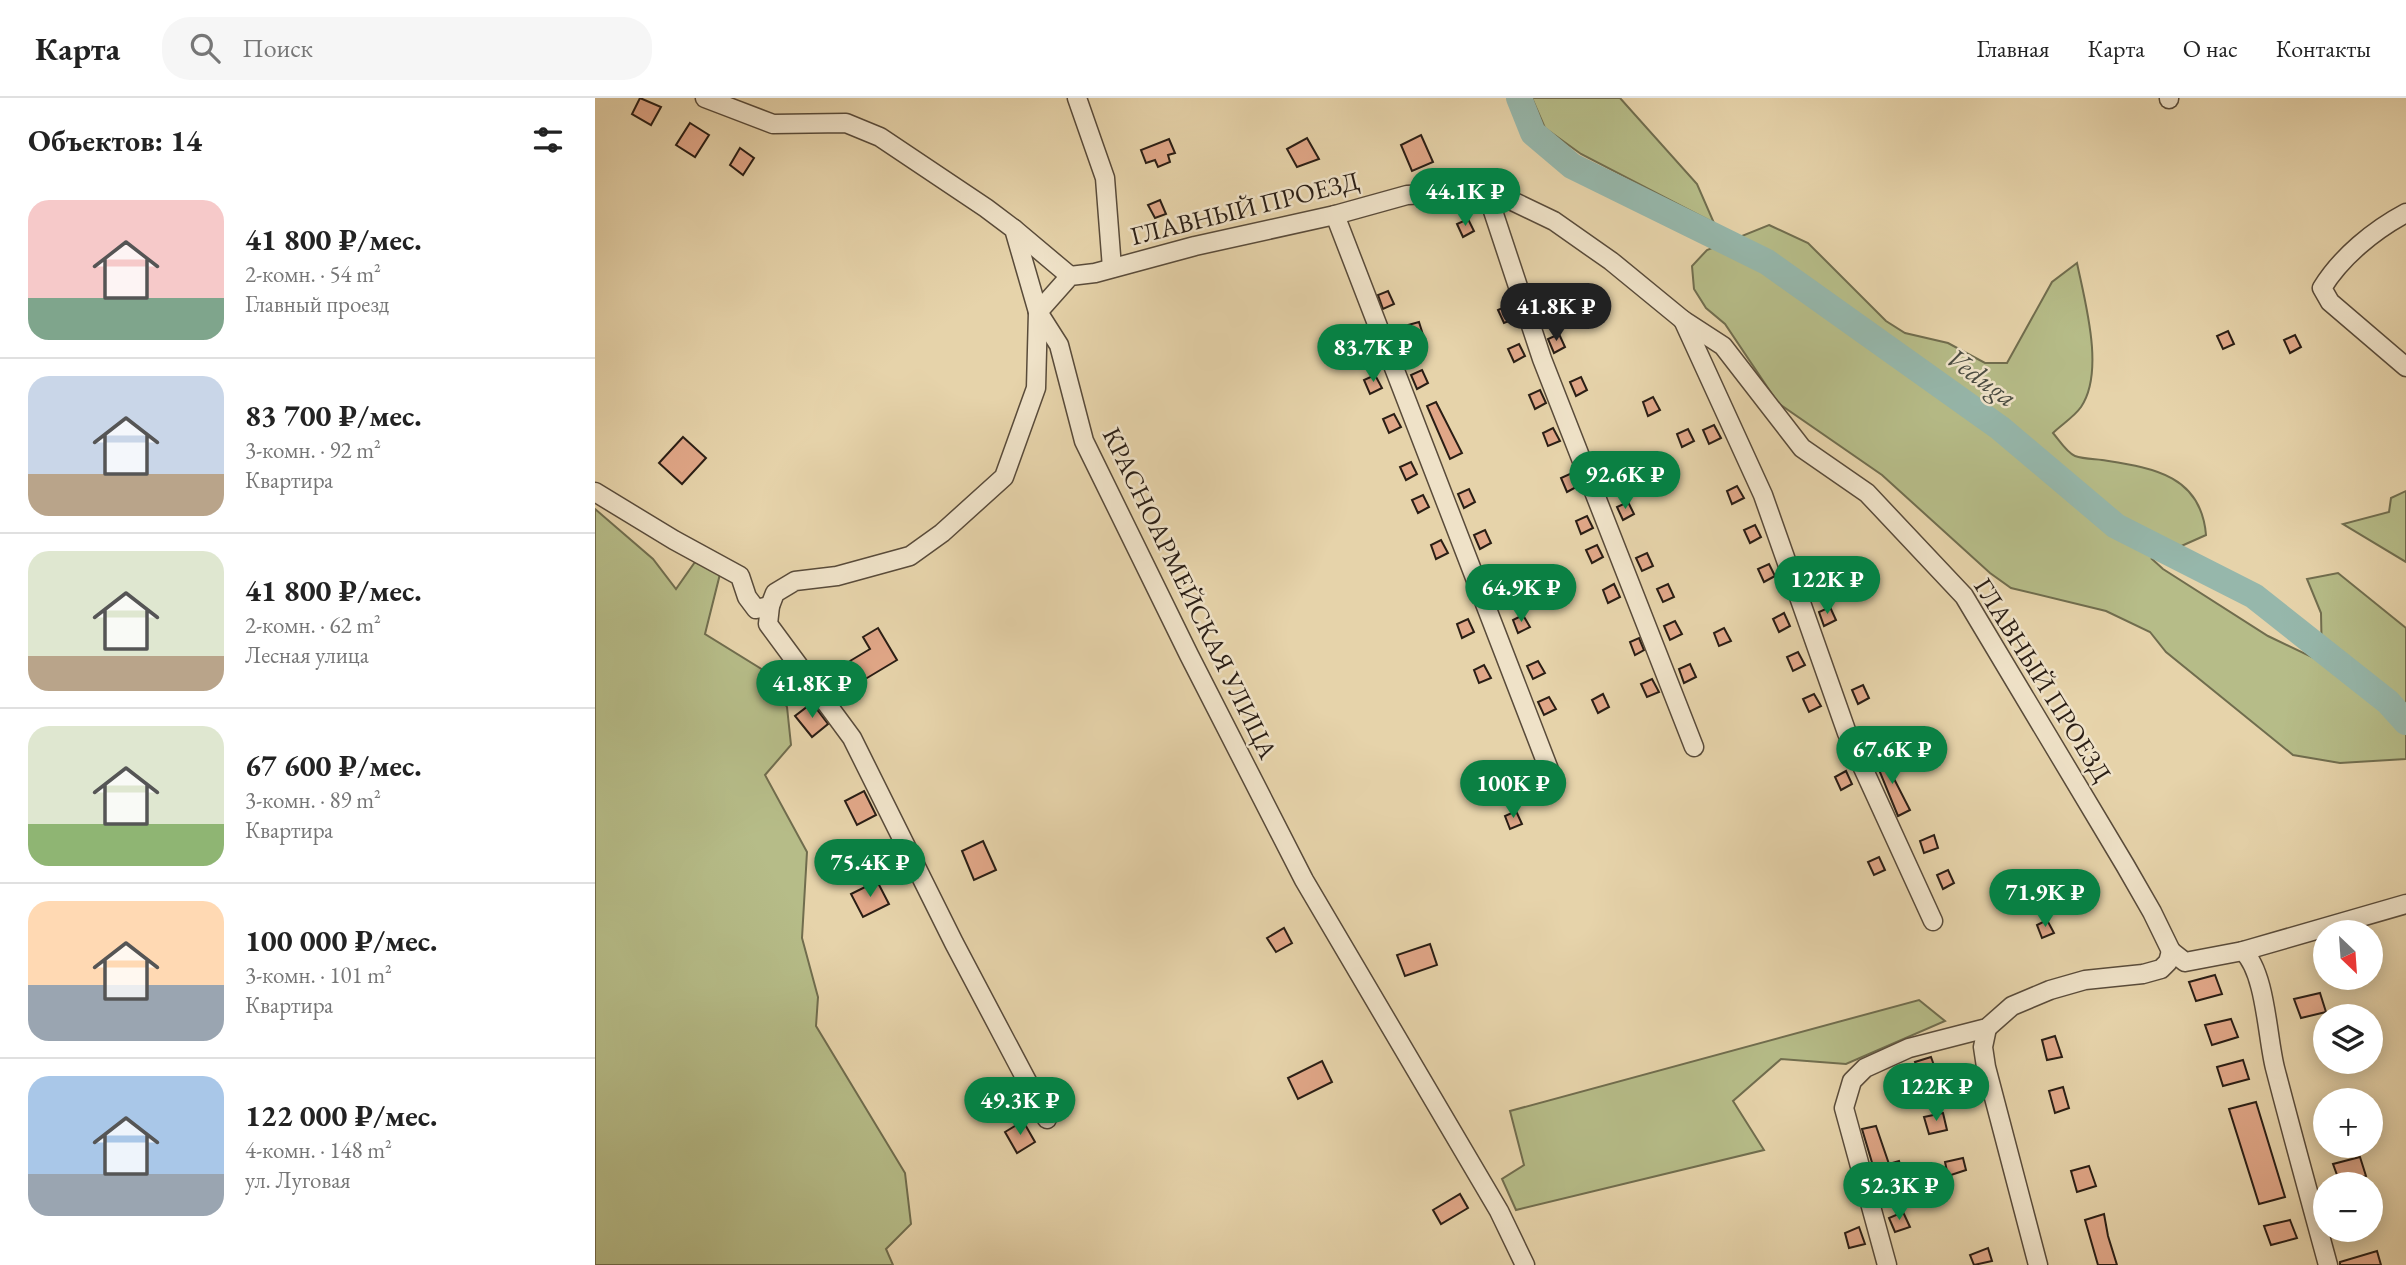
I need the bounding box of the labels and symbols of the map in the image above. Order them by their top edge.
street label: ГЛАВНЫЙ ПРОЕЗД [1127,163,1363,253]
pin: 44.1K ₽ [1400,169,1530,228]
pin: 41.8K ₽ [1491,284,1621,343]
pin: 83.7K ₽ [1308,324,1438,384]
water label: Veduga [1939,339,2025,415]
street label: КРАСНОАРМЕЙСКАЯ УЛИЦА [1095,422,1286,765]
pin: 92.6K ₽ [1560,452,1690,511]
pin: 122K ₽ [1770,556,1884,616]
pin: 64.9K ₽ [1456,564,1586,624]
street label: ГЛАВНЫЙ ПРОЕЗД [1966,571,2120,789]
pin: 41.8K ₽ [747,660,877,720]
pin: 67.6K ₽ [1827,726,1957,786]
pin: 100K ₽ [1456,760,1570,820]
pin: 75.4K ₽ [805,840,935,899]
pin: 71.9K ₽ [1980,870,2110,929]
north arrow [2313,920,2383,990]
pin: 122K ₽ [1879,1063,1993,1123]
pin: 49.3K ₽ [955,1077,1085,1137]
pin: 52.3K ₽ [1834,1162,1964,1222]

